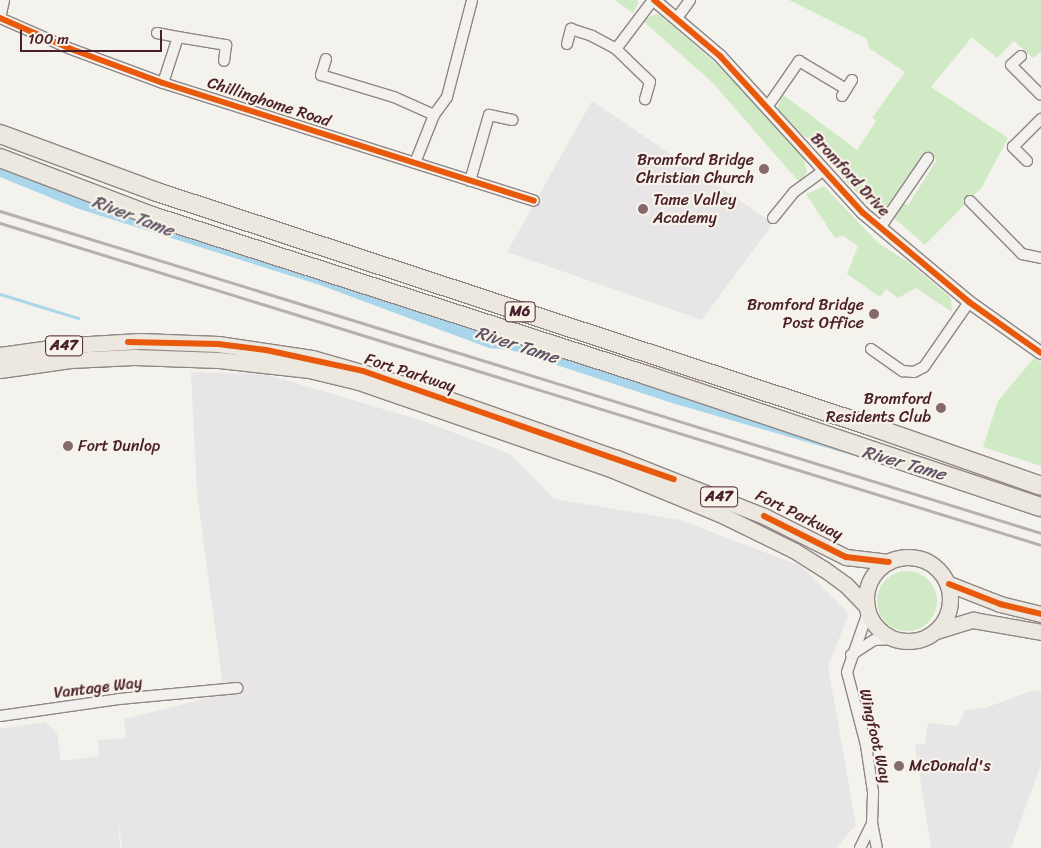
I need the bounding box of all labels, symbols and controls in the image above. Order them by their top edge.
scale bar [22,20,165,52]
text: 100 m [28,26,69,52]
street label: Chillinghome Road [205,73,333,131]
street label: Bromford Drive [806,129,894,221]
place label: Bromford Bridge Christian Church [636,150,754,188]
marker: Bromford Bridge Christian Church [758,163,770,175]
water label: River Tame [89,190,177,242]
place label: Tame Valley Academy [653,190,735,228]
marker: Tame Valley Academy [637,203,649,215]
place label: Bromford Bridge Post Office [747,295,864,333]
road number: M6 [504,300,536,324]
marker: Bromford Bridge Post Office [868,308,880,320]
water label: River Tame [473,321,561,369]
road number: A47 [44,334,84,358]
street label: Fort Parkway [362,349,458,397]
place label: Bromford Residents Club [826,389,931,427]
marker: Bromford Residents Club [935,402,947,414]
place label: Fort Dunlop [78,436,160,456]
marker: Fort Dunlop [62,440,74,452]
water label: River Tame [860,441,948,485]
road number: A47 [699,484,739,510]
street label: Fort Parkway [752,486,846,544]
street label: Vantage Way [53,673,143,703]
street label: Wingfoot Way [855,687,895,785]
place label: McDonald's [909,756,991,776]
marker: McDonald's [893,760,905,772]

